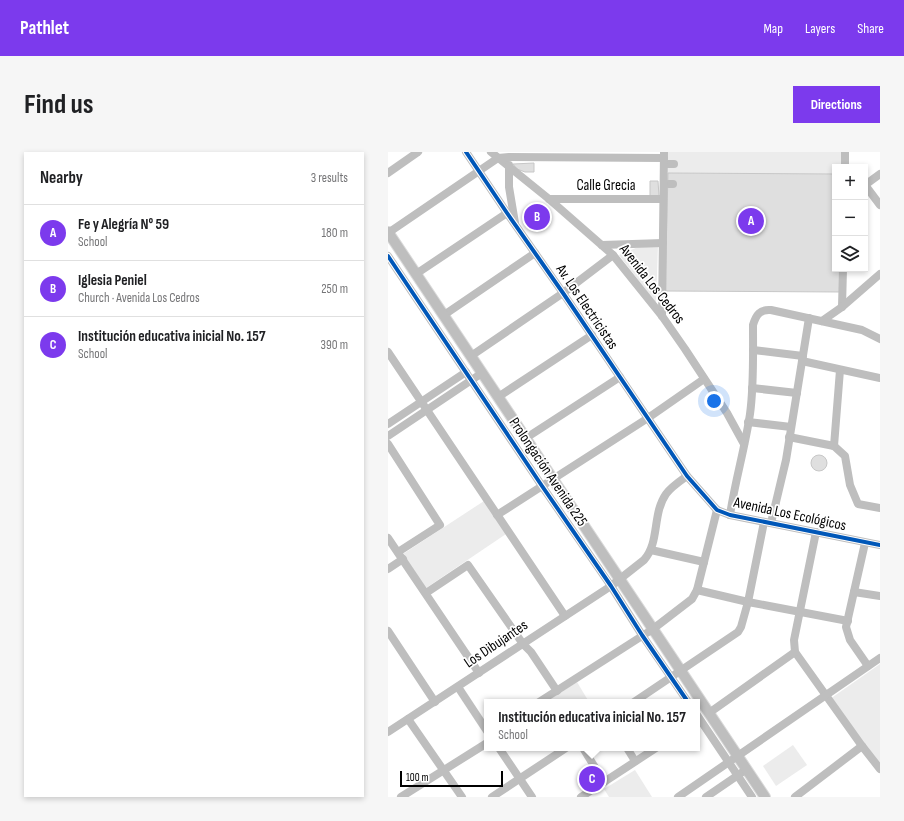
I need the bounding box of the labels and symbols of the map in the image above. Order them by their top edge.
street label: Calle Grecia [577,176,636,195]
pin: B [524,202,550,232]
pin: A [738,206,764,236]
street label: Avenida Los Cedros [614,240,689,328]
street label: Av. Los Electricistas [551,260,622,353]
your location [704,391,724,411]
street label: Prolongación Avenida 225 [504,414,592,530]
street label: Avenida Los Ecológicos [731,493,848,535]
street label: Los Dibujantes [460,616,532,672]
pin: C [579,764,605,794]
scale bar [400,769,503,788]

